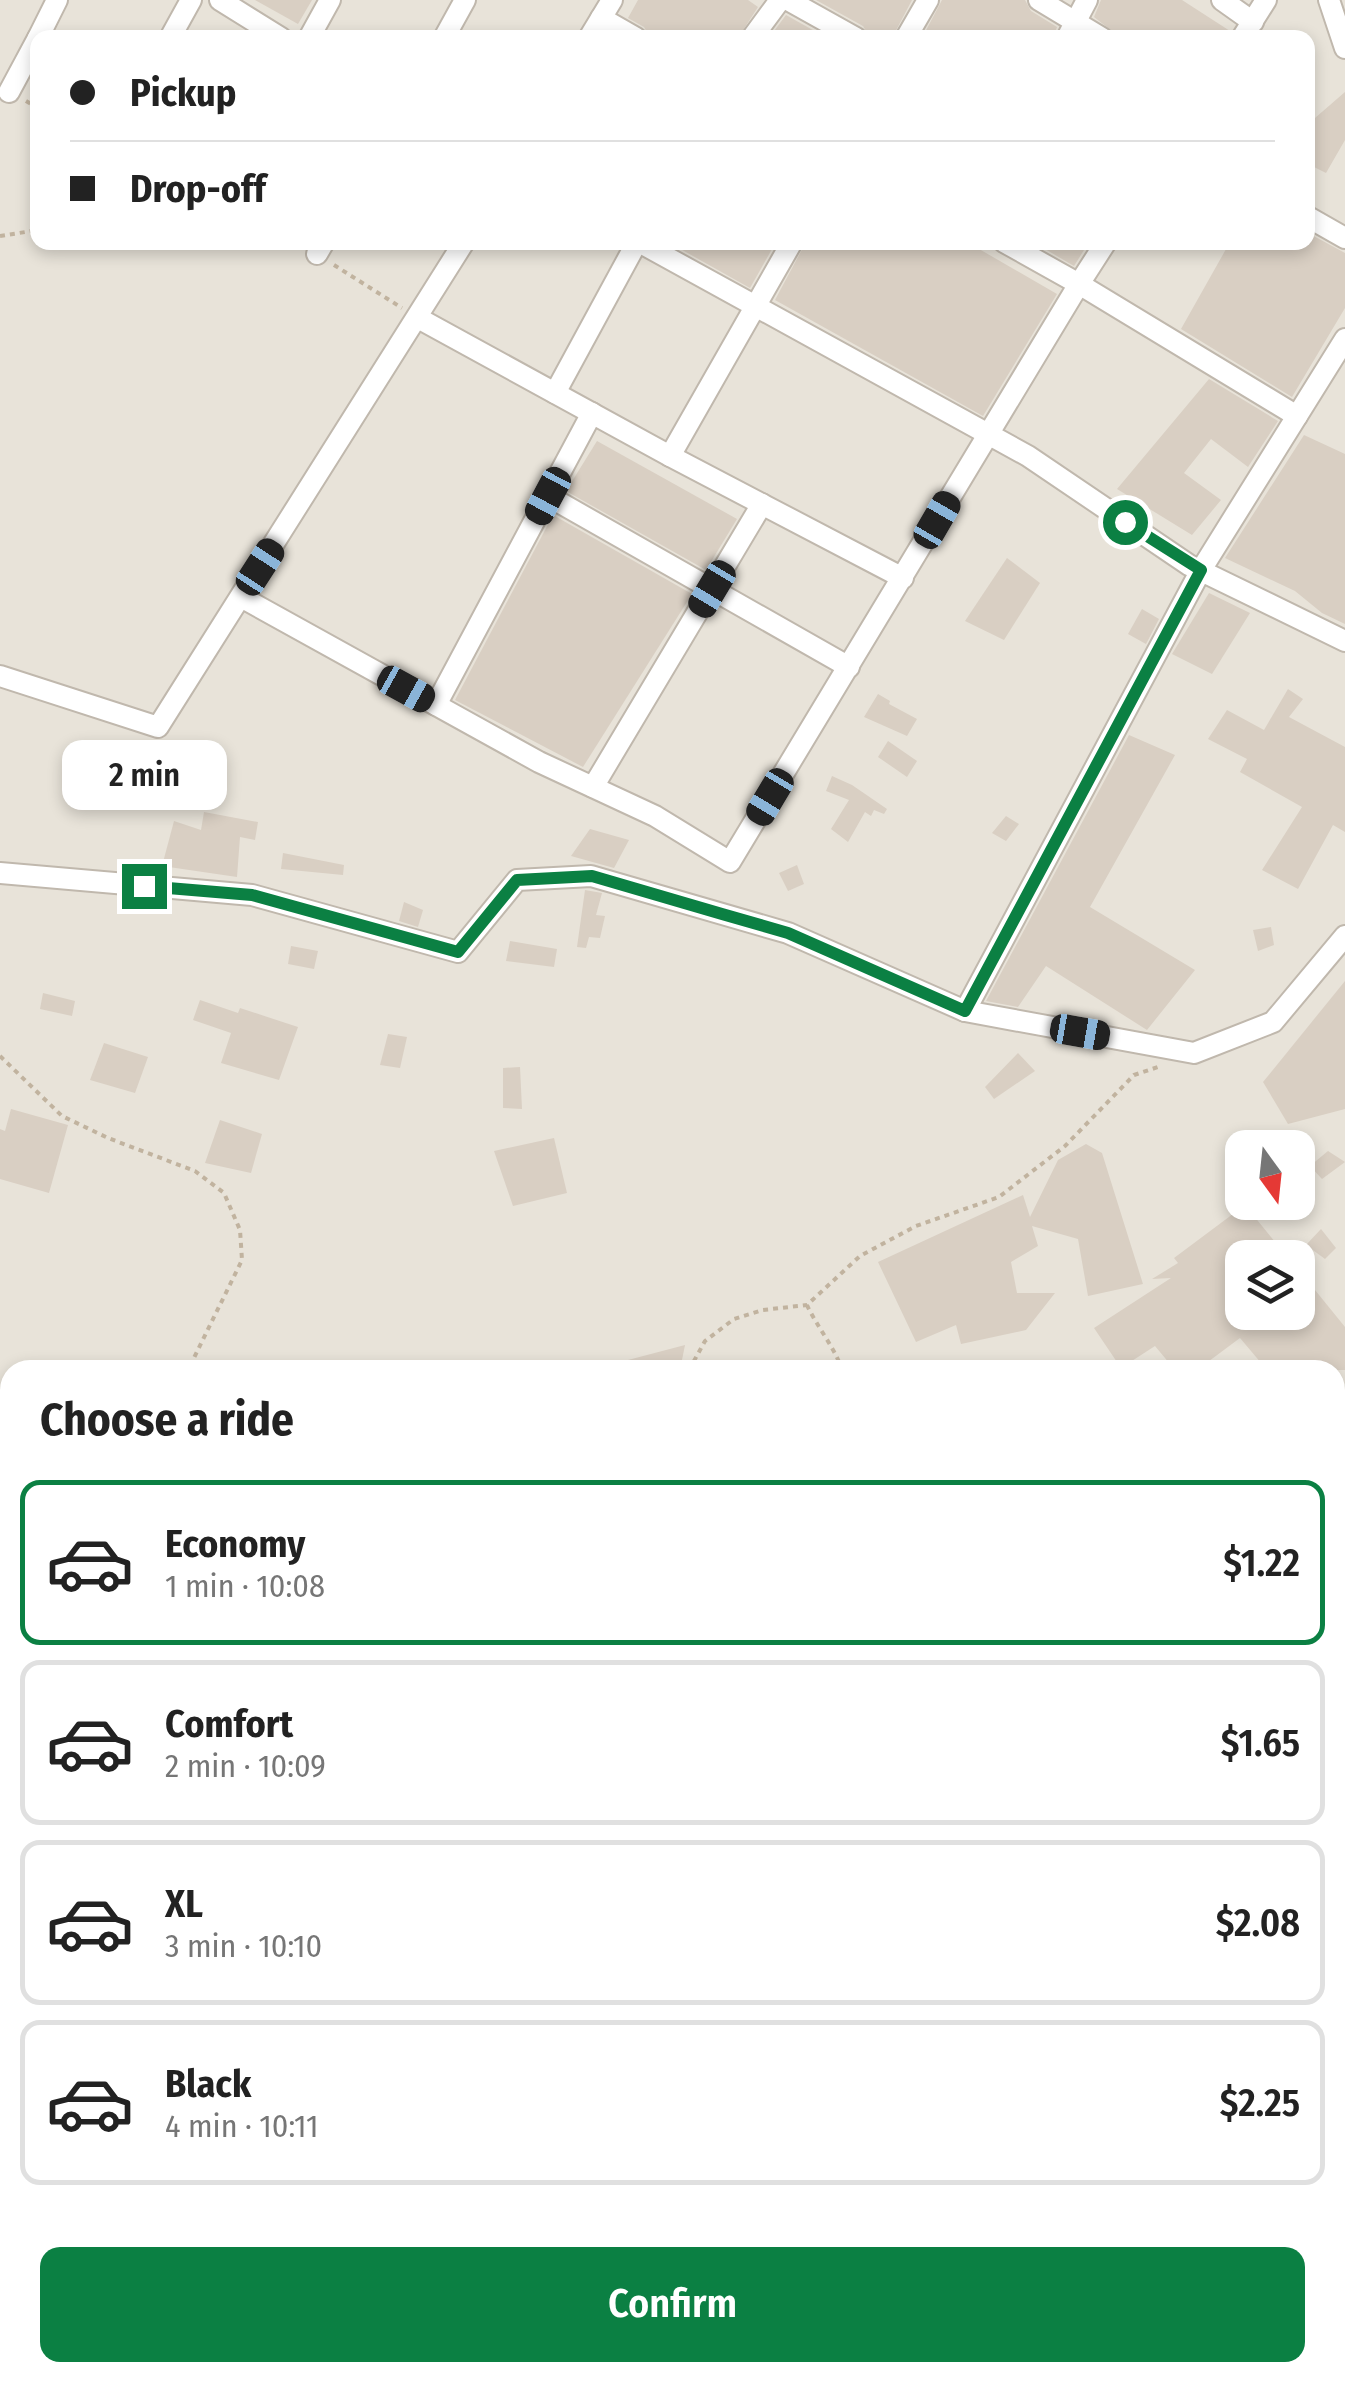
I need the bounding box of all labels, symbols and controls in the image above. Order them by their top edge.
text: Pickup [130,70,236,116]
text: Drop-off [130,166,266,212]
car [521,462,575,530]
car [909,487,965,553]
route start [1103,500,1148,545]
car [231,534,289,600]
car [684,556,740,622]
car [372,661,440,717]
callout: 2 min [62,741,226,811]
text: 2 min [109,756,180,794]
car [742,764,798,830]
route end [122,864,167,909]
car [1048,1012,1112,1052]
north arrow [1225,1130,1315,1220]
map controls [1225,1130,1315,1330]
button: layers [1225,1240,1315,1330]
text: Choose a ride [40,1393,294,1447]
icon: car [45,1518,135,1608]
text: Economy [165,1521,305,1567]
text: $1.22 [1223,1540,1300,1586]
text: 1 min · 10:08 [165,1567,325,1605]
icon: car [45,1698,135,1788]
text: Comfort [165,1701,293,1747]
text: $1.65 [1221,1720,1300,1766]
text: 2 min · 10:09 [165,1747,326,1785]
icon: car [45,1878,135,1968]
text: XL [165,1881,203,1927]
text: $2.08 [1216,1900,1300,1946]
text: 3 min · 10:10 [165,1927,322,1965]
icon: car [45,2058,135,2148]
text: Black [165,2061,251,2107]
text: $2.25 [1220,2080,1300,2126]
text: 4 min · 10:11 [165,2107,319,2145]
button: Confirm [40,2247,1305,2362]

